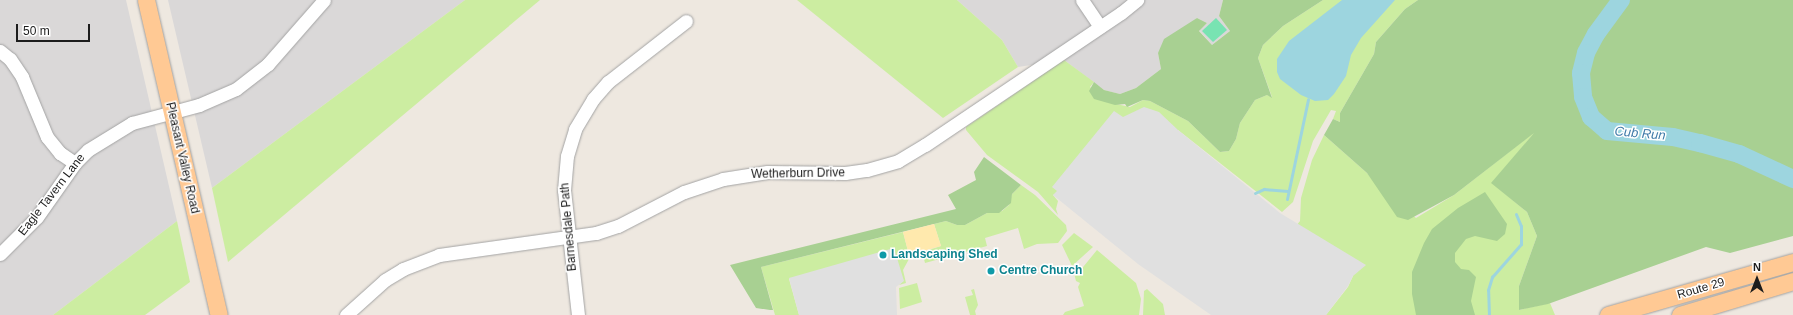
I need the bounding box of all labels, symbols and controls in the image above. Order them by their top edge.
scale bar [18,16,92,42]
text: 50 m [23,24,50,38]
street label: Pleasant Valley Road [162,101,202,215]
water label: Cub Run [1614,124,1666,144]
street label: Eagle Tavern Lane [16,151,88,239]
street label: Wetherburn Drive [751,166,845,182]
street label: Barnesdale Path [558,182,580,272]
place label: Landscaping Shed [891,248,998,262]
marker: Landscaping Shed [878,250,888,260]
north arrow [1737,259,1777,299]
text: N [1753,261,1761,273]
place label: Centre Church [999,264,1082,278]
marker: Centre Church [986,266,996,276]
street label: Route 29 [1676,275,1726,303]

